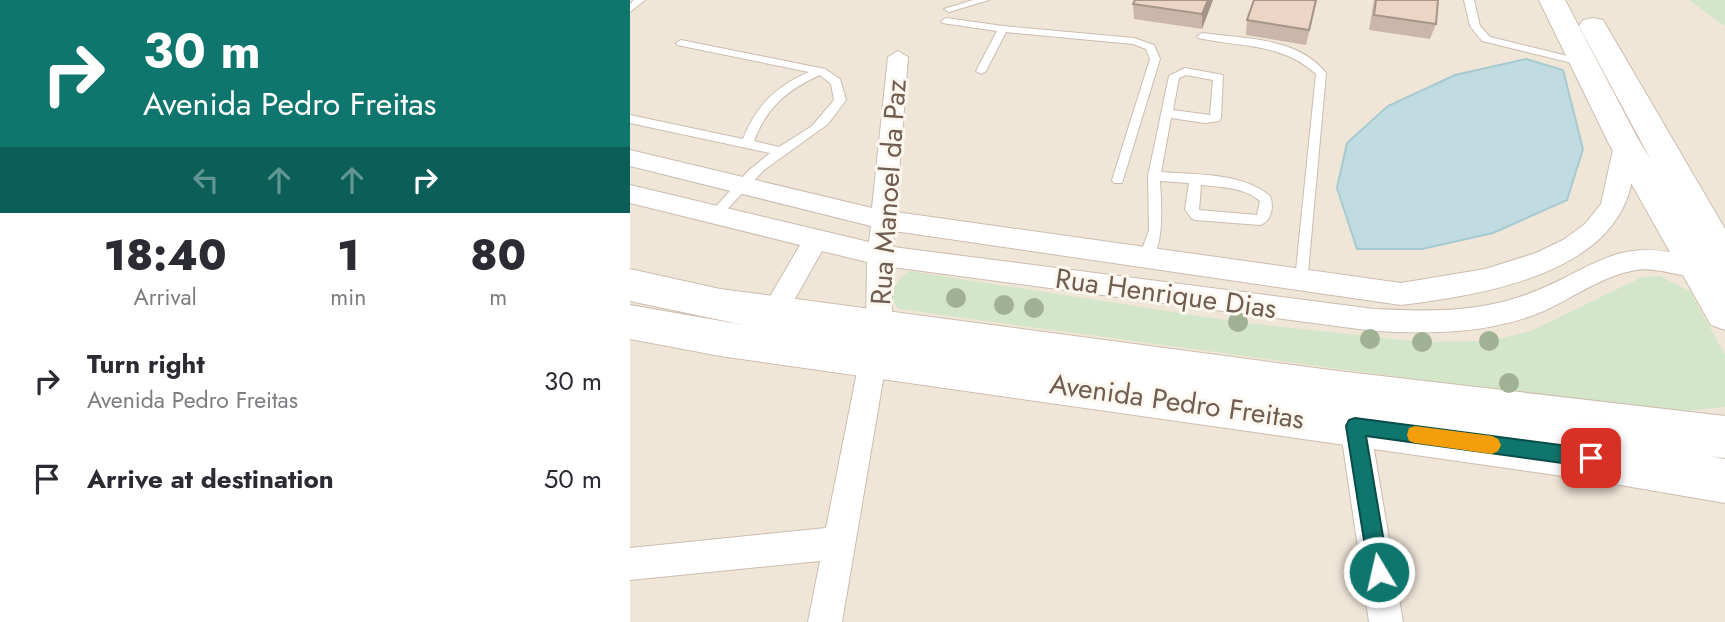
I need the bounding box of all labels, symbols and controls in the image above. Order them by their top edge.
text: 30 m [143,16,261,86]
icon: right [28,28,119,119]
street label: Rua Manoel da Paz [860,78,917,306]
text: Avenida Pedro Freitas [143,81,436,127]
icon: left [187,161,225,199]
icon: ahead [260,161,298,199]
icon: ahead [333,161,371,199]
icon: right [406,161,444,199]
text: 18:40 [104,225,226,286]
text: 1 [337,225,359,286]
text: 80 [470,225,526,286]
street label: Rua Henrique Dias [1053,258,1279,329]
text: Arrival [133,280,197,314]
text: min [330,280,366,314]
text: m [489,280,507,314]
text: Turn right [87,345,205,383]
icon: right [28,362,66,400]
text: 30 m [544,362,602,400]
street label: Avenida Pedro Freitas [1047,363,1307,440]
text: Avenida Pedro Freitas [87,383,298,417]
pin [1561,428,1621,488]
icon: arrive [1572,439,1610,477]
icon: arrive [28,460,66,498]
text: Arrive at destination [87,460,334,498]
text: 50 m [544,460,602,498]
position arrow [1342,535,1416,609]

